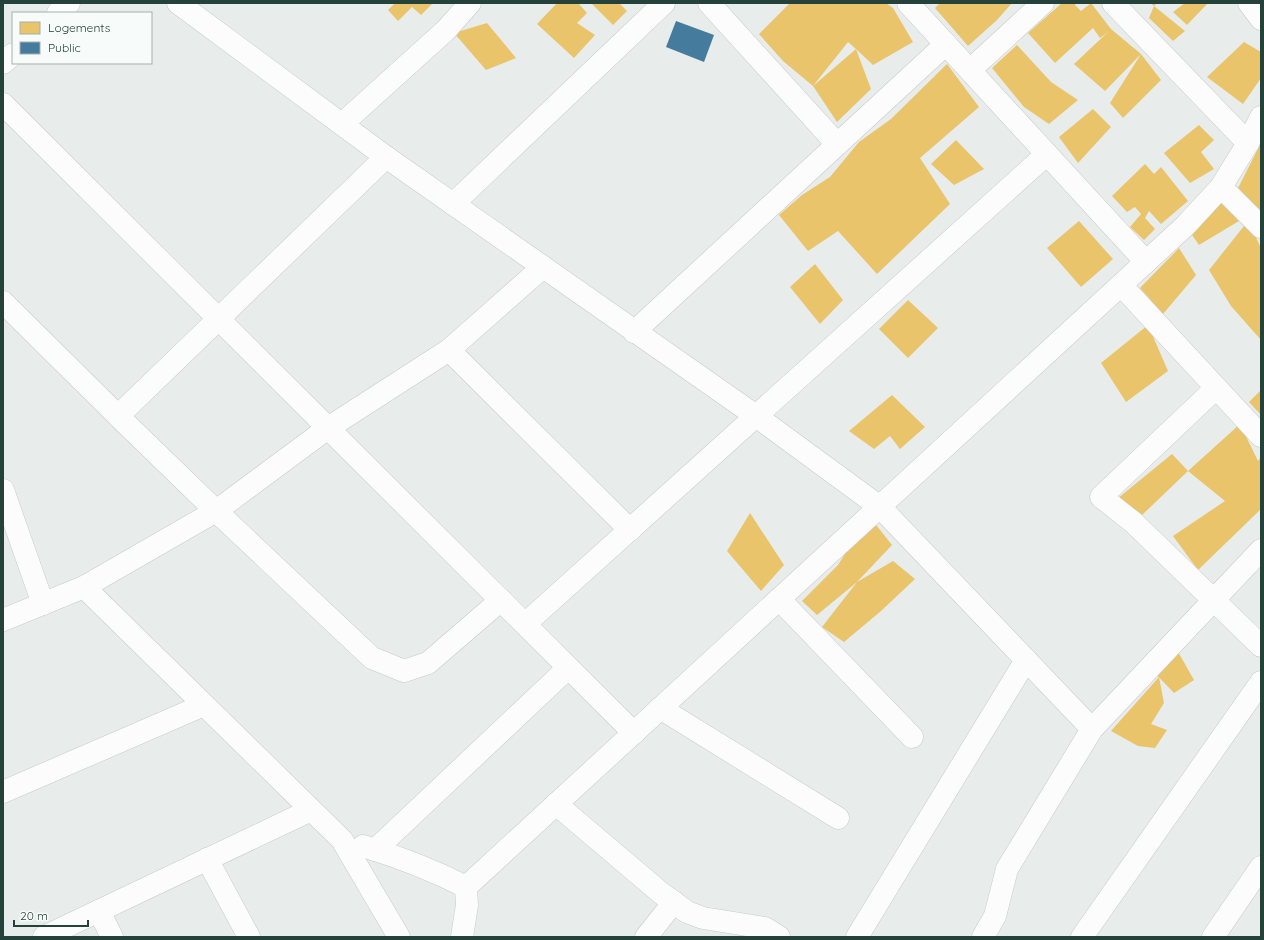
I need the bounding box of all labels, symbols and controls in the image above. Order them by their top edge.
legend [12,12,152,64]
text: Logements [48,20,111,35]
text: Public [48,40,81,55]
scale bar [14,902,88,928]
text: 20 m [20,908,48,923]

